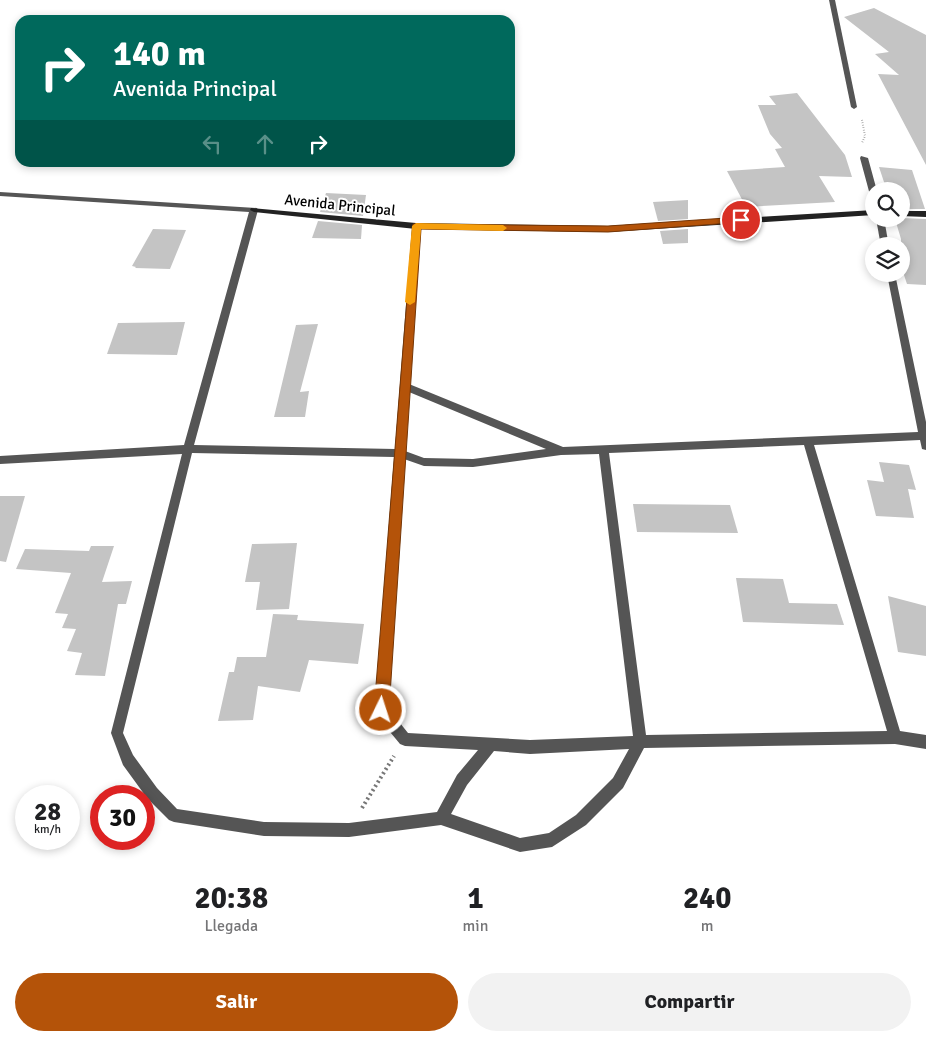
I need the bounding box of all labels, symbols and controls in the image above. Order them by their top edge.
text: 140 m [113,32,206,75]
icon: right [30,35,95,100]
text: Avenida Principal [113,75,277,102]
icon: left [198,130,226,158]
icon: ahead [251,130,279,158]
icon: right [304,130,332,158]
map controls [865,182,910,282]
button: search [865,182,910,227]
street label: Avenida Principal [284,190,396,220]
pin [720,199,762,241]
icon: arrive [727,206,755,234]
button: layers [865,237,910,282]
position arrow [354,683,406,735]
speed limit sign: 30 [90,785,155,850]
text: 28 [34,796,61,827]
text: km/h [34,822,61,837]
text: 20:38 [194,880,268,917]
text: 1 [467,880,484,917]
text: 240 [683,880,731,917]
text: Llegada [204,916,258,936]
text: min [463,916,488,936]
text: m [701,916,714,936]
button: Salir [15,973,458,1031]
button: Compartir [468,973,911,1031]

